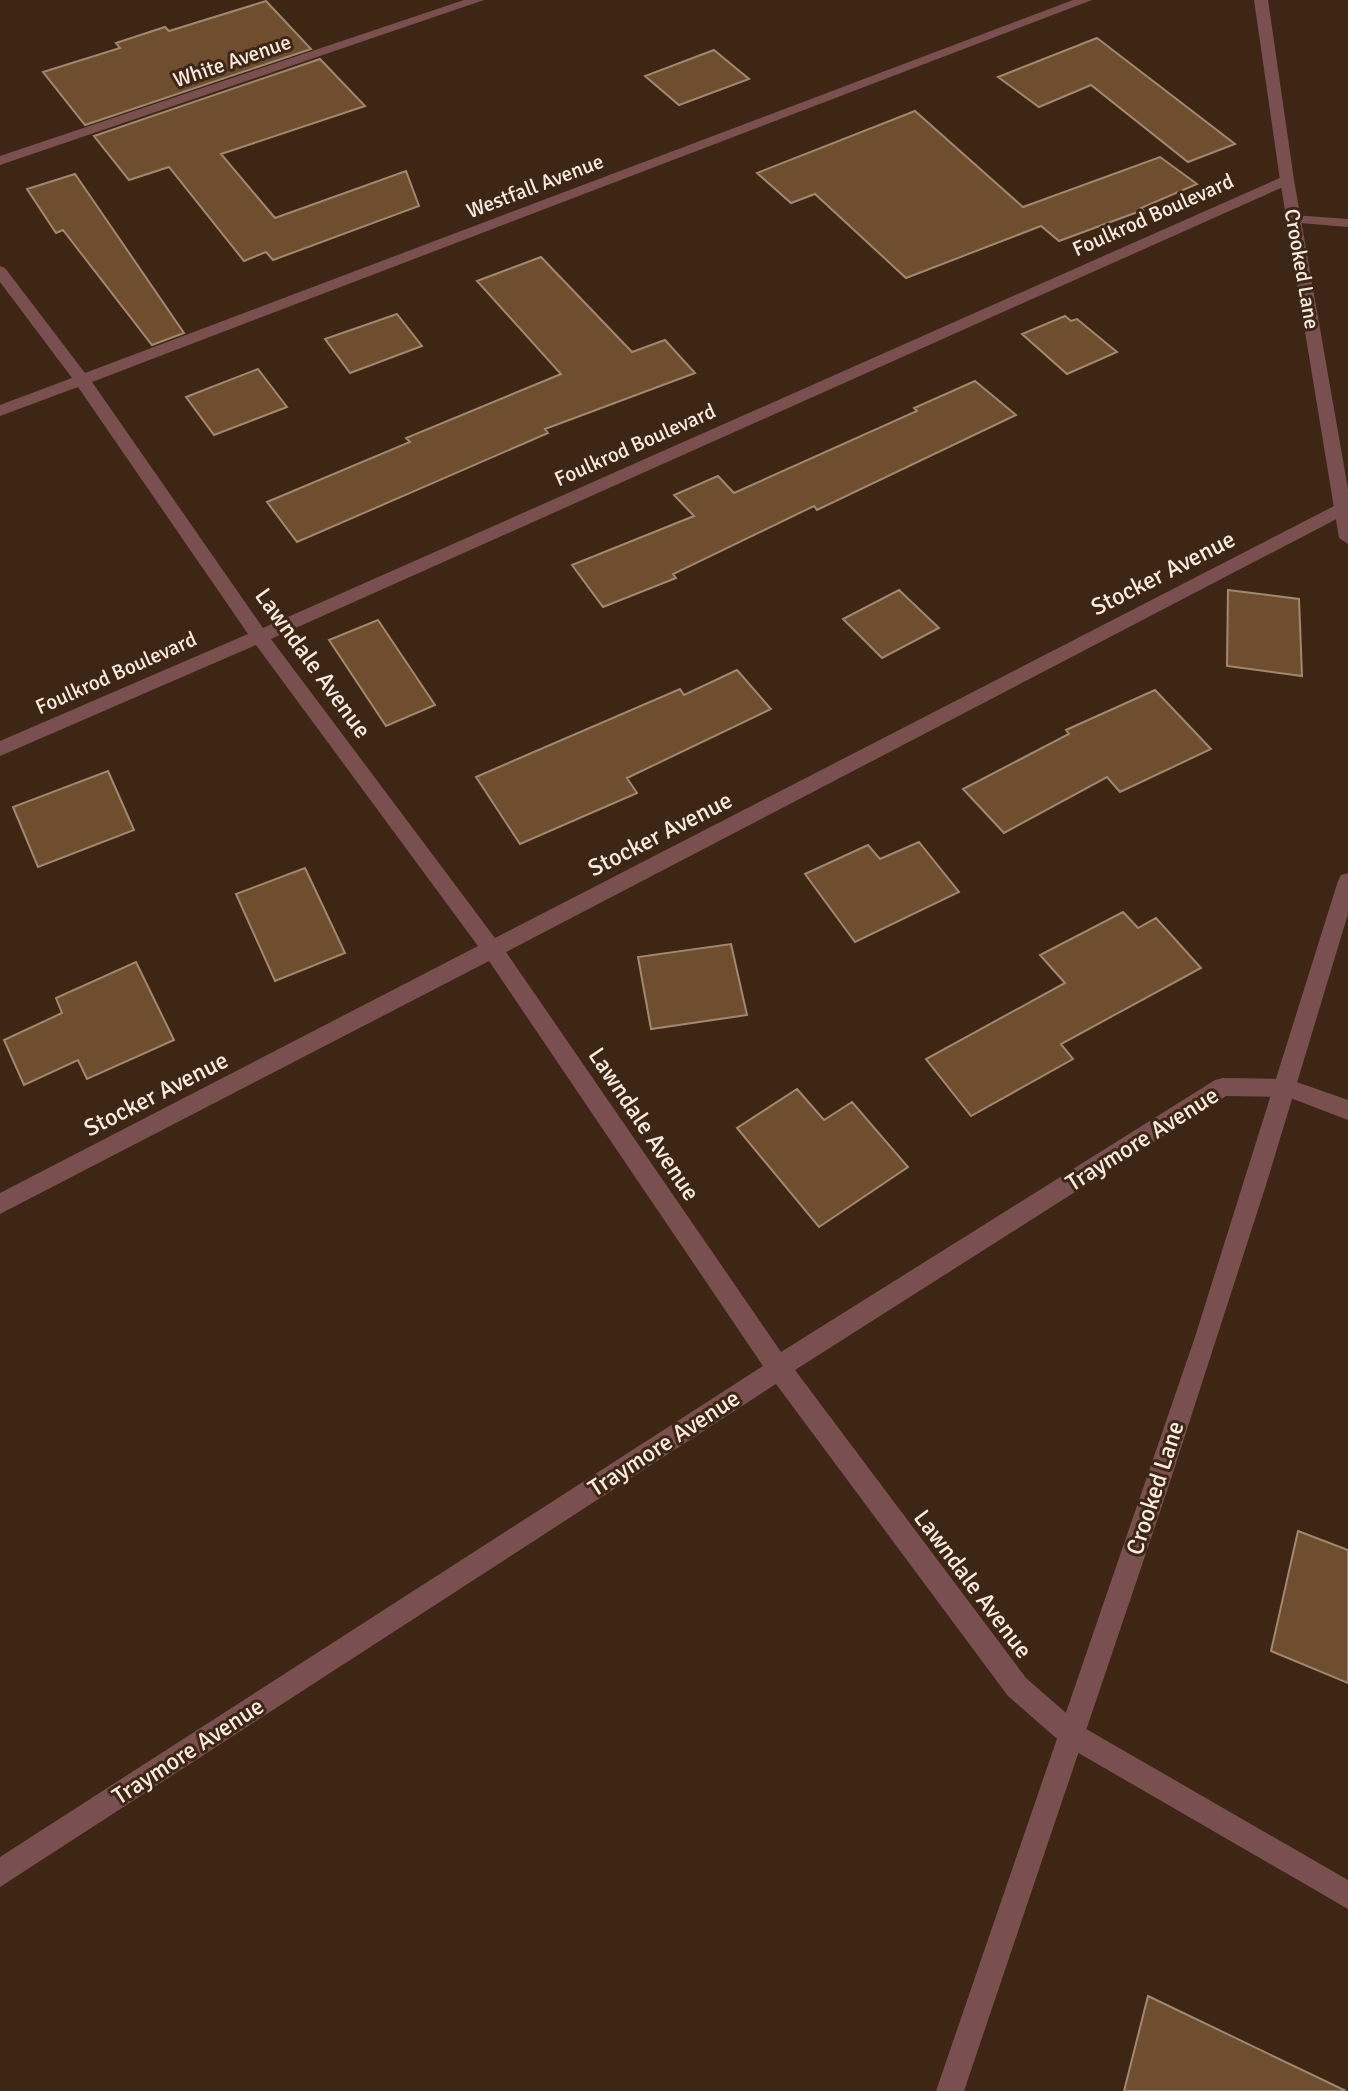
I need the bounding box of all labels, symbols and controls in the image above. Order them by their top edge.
street label: White Avenue [170,29,294,93]
street label: Westfall Avenue [463,148,607,224]
street label: Foulkrod Boulevard [1068,168,1238,262]
street label: Crooked Lane [1279,207,1325,331]
street label: Foulkrod Boulevard [550,398,720,492]
street label: Stocker Avenue [1086,524,1240,622]
street label: Lawndale Avenue [248,582,378,744]
street label: Foulkrod Boulevard [31,626,201,720]
street label: Stocker Avenue [583,785,737,883]
street label: Lawndale Avenue [582,1042,706,1206]
street label: Stocker Avenue [79,1045,233,1143]
street label: Traymore Avenue [1060,1080,1224,1198]
street label: Traymore Avenue [583,1383,745,1503]
street label: Crooked Lane [1119,1417,1191,1559]
street label: Lawndale Avenue [907,1504,1039,1664]
street label: Traymore Avenue [107,1691,269,1811]

